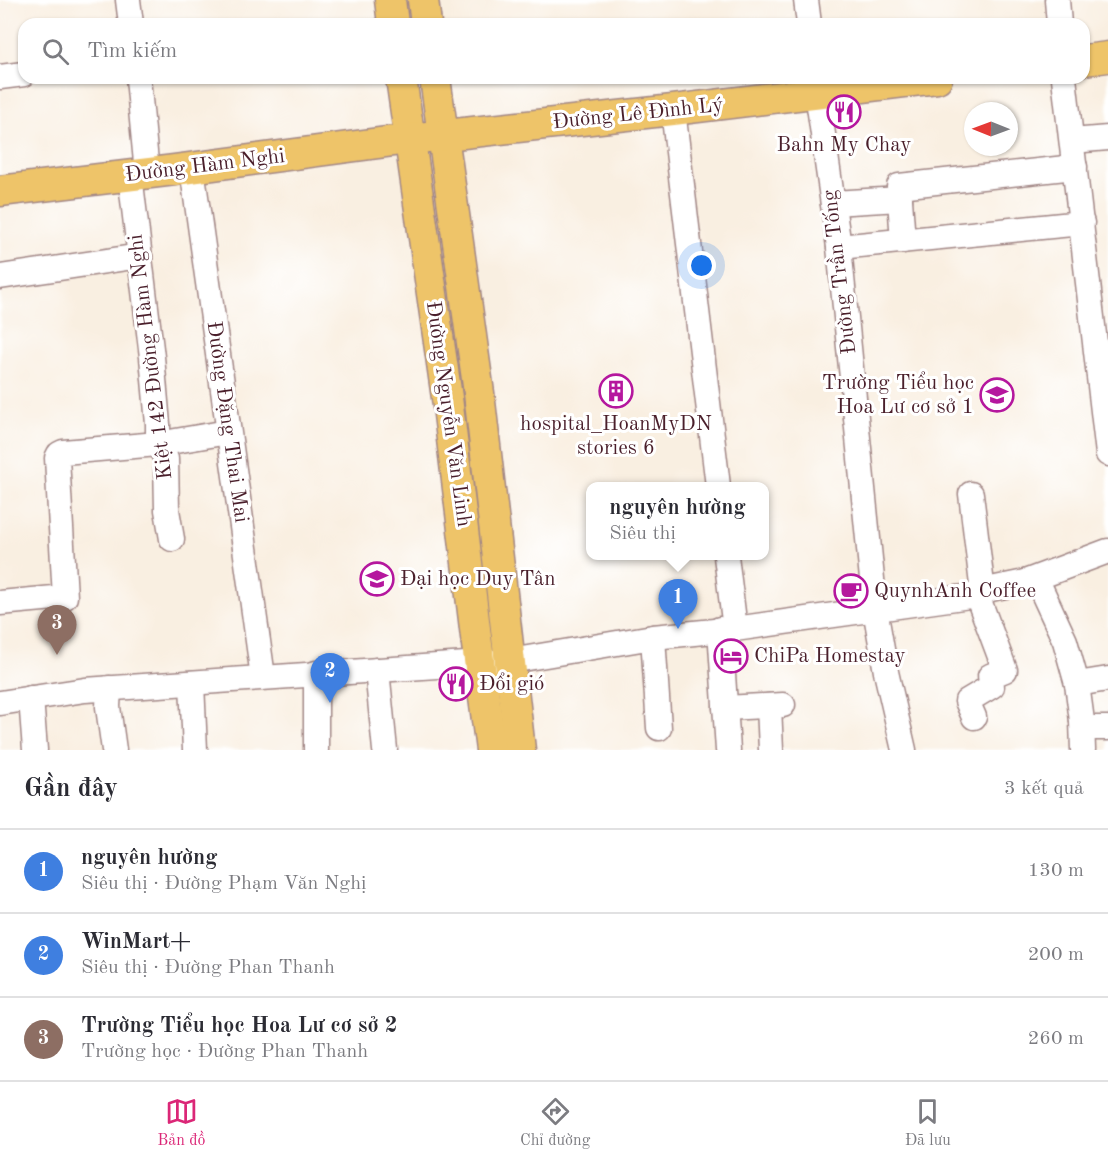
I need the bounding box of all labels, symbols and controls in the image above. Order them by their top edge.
search box [18,18,1090,84]
icon: search [39,35,72,68]
text: Tìm kiếm [87,40,177,62]
restaurant icon: Bahn My Chay [826,94,862,130]
street label: Đường Lê Đình Lý [552,95,724,133]
north arrow [964,102,1018,156]
place label: Bahn My Chay [777,135,911,156]
street label: Đường Hàm Nghi [124,146,286,186]
street label: Đường Trần Tống [817,188,861,356]
street label: Kiệt 142 Đường Hàm Nghi [126,233,176,481]
your location [687,251,716,280]
street label: Đường Nguyễn Văn Linh [422,299,476,528]
street label: Đường Đặng Thai Mai [202,320,252,524]
place label: Trường Tiểu học Hoa Lư cơ sở 1 [822,371,974,418]
building icon: hospital_HoanMyDN stories 6 [598,373,634,409]
school or university icon: Trường Tiểu học Hoa Lư cơ sở 1 [979,377,1015,413]
place label: hospital_HoanMyDN stories 6 [520,414,712,459]
popup [586,482,769,560]
text: nguyên hường [609,497,746,519]
text: Siêu thị [609,524,676,544]
school or university icon: Đại học Duy Tân [359,561,395,597]
place label: Đại học Duy Tân [400,569,555,590]
cafe icon: QuynhAnh Coffee [833,573,869,609]
pin: 1 [658,580,698,629]
place label: QuynhAnh Coffee [874,581,1036,602]
pin: 3 [38,606,76,655]
hotel icon: ChiPa Homestay [713,638,749,674]
place label: ChiPa Homestay [754,646,906,667]
pin: 2 [310,654,350,703]
restaurant icon: Đổi gió [438,666,474,702]
place label: Đổi gió [479,672,545,695]
text: Gần đây [24,776,118,802]
text: 3 kết quả [1004,779,1084,799]
text: nguyên hường [81,847,217,869]
text: 1 [38,861,49,881]
text: 130 m [1028,861,1084,881]
text: Siêu thị · Đường Phạm Văn Nghị [81,874,366,894]
text: WinMart+ [81,931,191,953]
text: 2 [38,945,49,965]
text: 200 m [1028,945,1084,965]
text: Siêu thị · Đường Phan Thanh [81,958,335,978]
text: Trường Tiểu học Hoa Lư cơ sở 2 [81,1015,397,1037]
text: 3 [38,1029,49,1049]
text: 260 m [1028,1029,1084,1049]
text: Trường học · Đường Phan Thanh [81,1042,368,1062]
tab: Bản đồ [157,1095,206,1151]
tab: Chỉ đường [520,1095,590,1151]
tab: Đã lưu [905,1095,951,1151]

